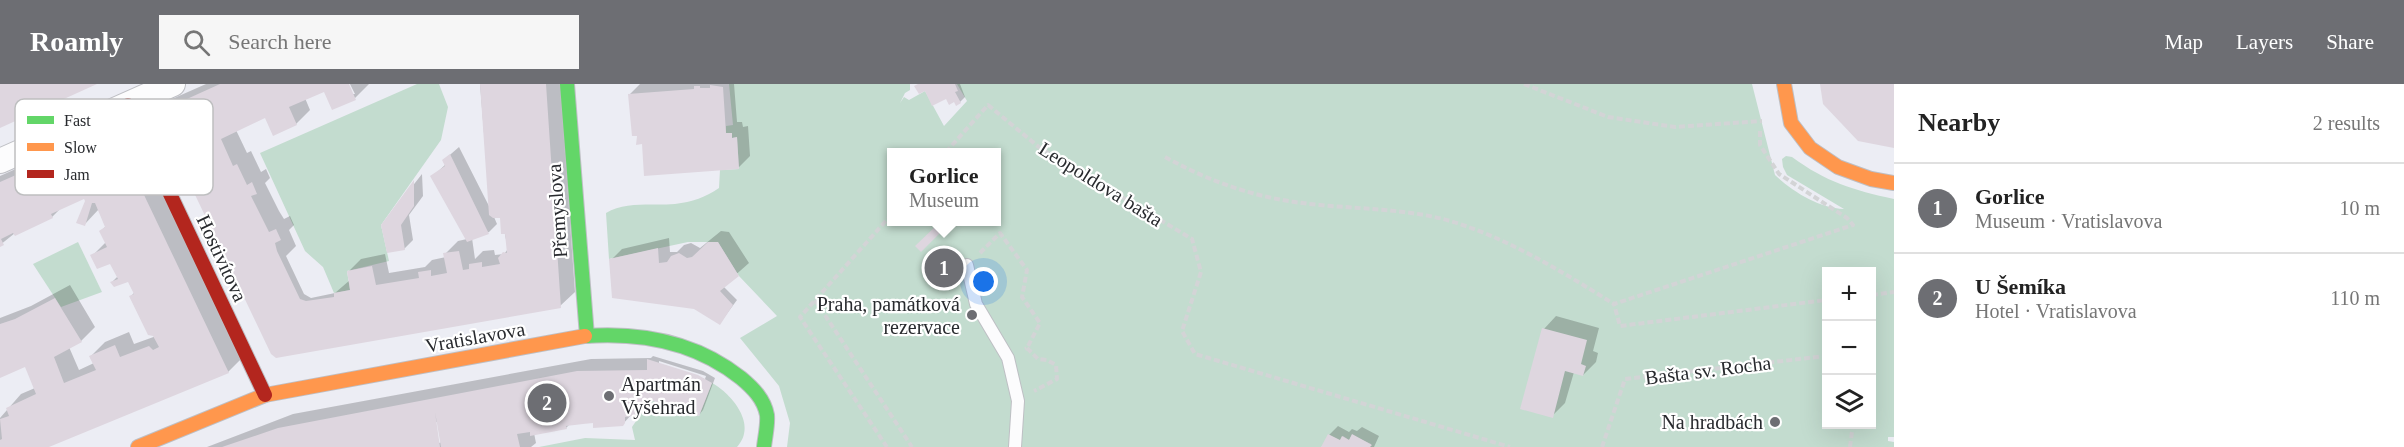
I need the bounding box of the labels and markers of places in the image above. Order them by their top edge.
pin: 1 [924,246,964,291]
place label: Praha, památková rezervace [817,293,960,338]
marker: Praha, památková rezervace [965,308,979,322]
place label: Apartmán Vyšehrad [621,373,701,419]
pin: 2 [528,380,566,426]
marker: Apartmán Vyšehrad [602,389,616,403]
place label: Na hradbách [1661,411,1763,433]
marker: Na hradbách [1768,415,1782,429]

